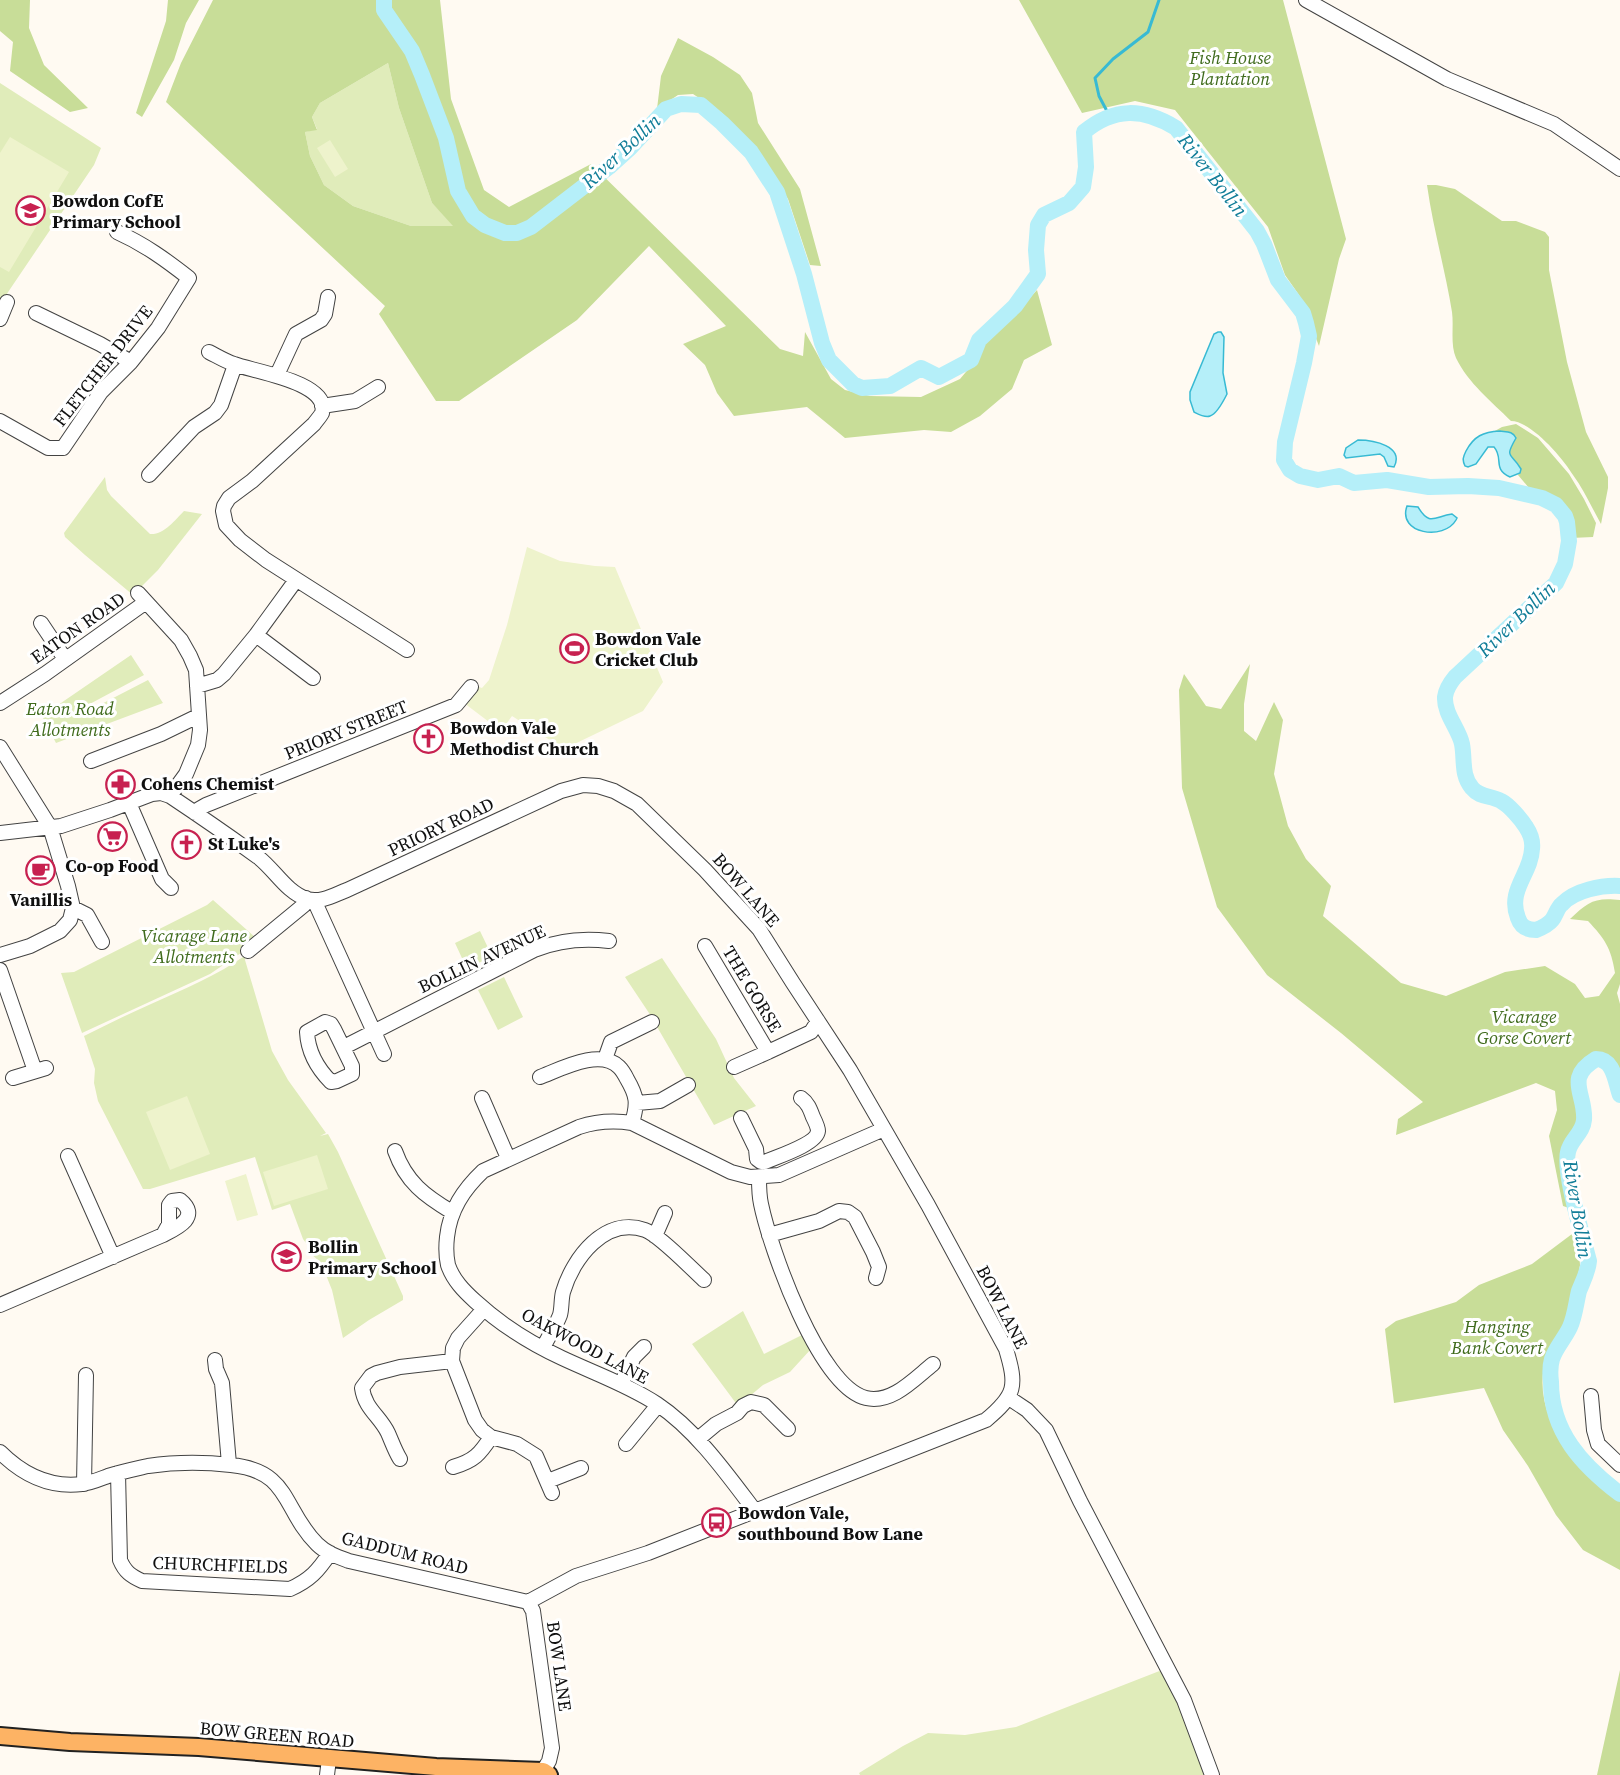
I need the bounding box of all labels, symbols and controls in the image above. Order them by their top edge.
park label: Fish House Plantation [1188,45,1271,91]
water label: River Bollin [574,106,667,196]
water label: River Bollin [1171,127,1255,223]
place label: Bowdon CofE Primary School [52,188,181,234]
school or university icon: Bowdon CofE Primary School [15,195,47,227]
street label: FLETCHER DRIVE [47,300,158,432]
water label: River Bollin [1470,574,1562,664]
street label: EATON ROAD [25,586,130,669]
place label: Bowdon Vale Cricket Club [595,626,701,672]
sports icon: Bowdon Vale Cricket Club [558,633,590,665]
street label: PRIORY STREET [281,693,411,766]
park label: Eaton Road Allotments [25,696,115,742]
place label: Bowdon Vale Methodist Church [450,715,599,761]
church icon: Bowdon Vale Methodist Church [413,722,445,754]
pharmacy icon: Cohens Chemist [104,768,136,800]
place label: Cohens Chemist [141,771,275,796]
street label: PRIORY ROAD [384,791,498,862]
supermarket icon: Co-op Food [96,821,128,853]
church icon: St Luke's [171,828,203,860]
place label: St Luke's [208,831,280,856]
street label: BOW LANE [707,847,786,932]
place label: Co-op Food [65,853,159,878]
cafe icon: Vanillis [25,855,57,887]
place label: Vanillis [10,887,72,912]
street label: BOLLIN AVENUE [414,918,550,999]
park label: Vicarage Lane Allotments [141,923,248,969]
street label: THE GORSE [717,941,788,1037]
park label: Vicarage Gorse Covert [1477,1004,1572,1050]
water label: River Bollin [1556,1157,1600,1261]
place label: Bollin Primary School [308,1234,437,1280]
school or university icon: Bollin Primary School [271,1241,303,1273]
street label: BOW LANE [971,1261,1034,1353]
street label: OAKWOOD LANE [517,1301,653,1390]
park label: Hanging Bank Covert [1450,1314,1544,1360]
place label: Bowdon Vale, southbound Bow Lane [738,1500,923,1546]
bus stop icon: Bowdon Vale, southbound Bow Lane [701,1507,733,1539]
street label: GADDUM ROAD [339,1525,471,1580]
street label: CHURCHFIELDS [152,1550,288,1579]
street label: BOW LANE [541,1619,578,1713]
street label: BOW GREEN ROAD [199,1715,355,1754]

